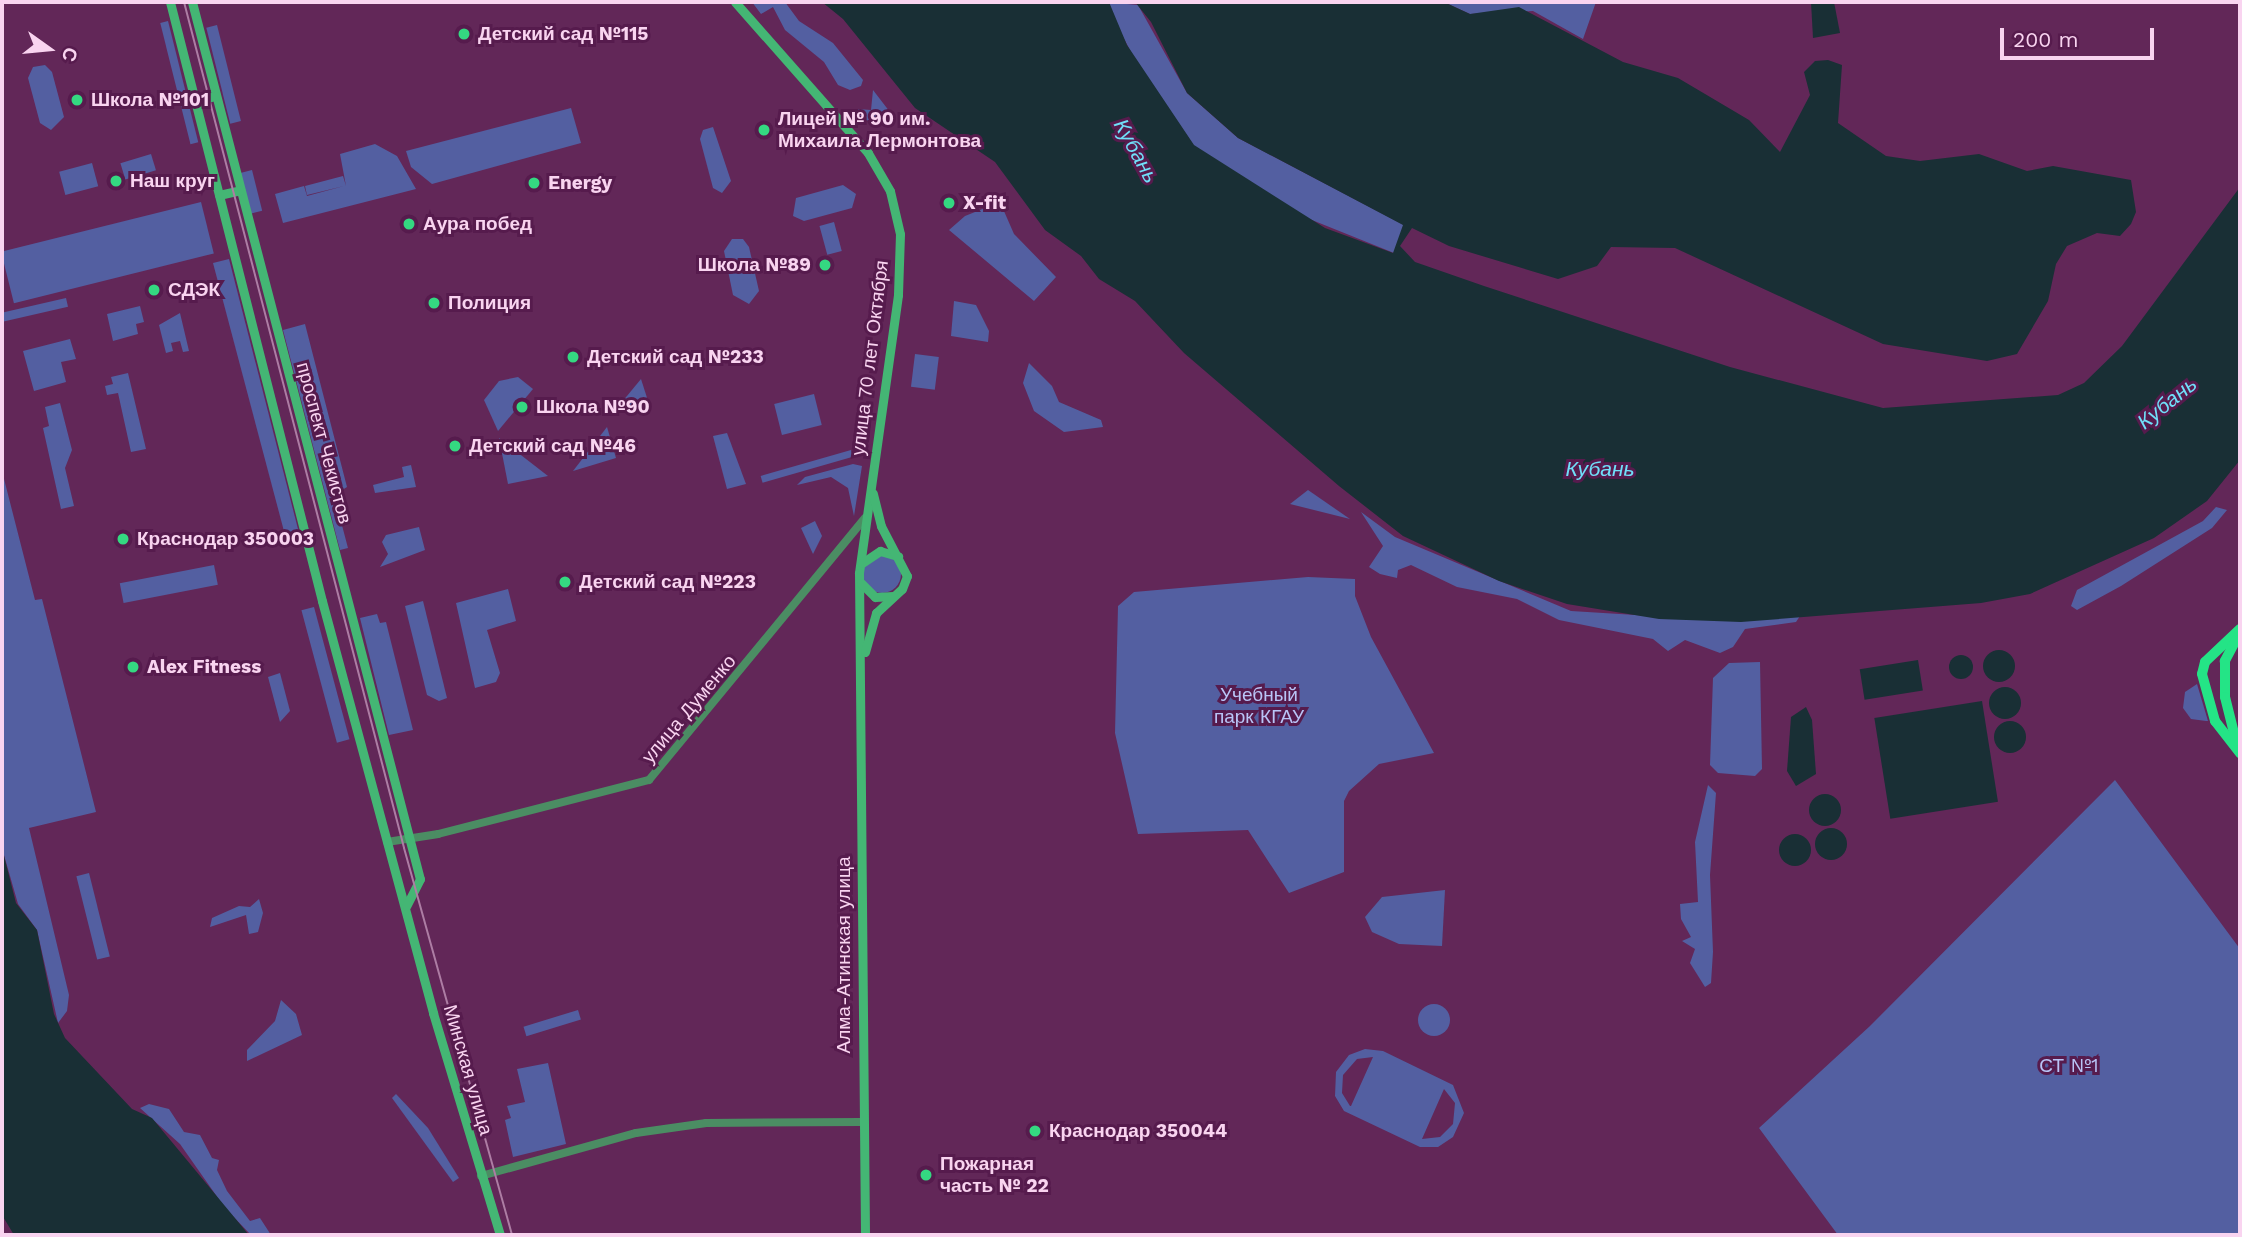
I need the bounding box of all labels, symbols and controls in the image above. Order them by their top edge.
north arrow [14,14,84,84]
scale bar [2004,14,2158,58]
place label: Детский сад №115 [478,23,648,45]
marker: Детский сад №115 [456,26,472,42]
text: 200 m [2013,27,2079,52]
text: С [57,45,83,64]
place label: Школа №101 [91,89,209,111]
marker: Школа №101 [69,92,85,108]
place label: Лицей № 90 им. Михаила Лермонтова [778,108,981,152]
water label: Кубань [1108,115,1164,187]
marker: Лицей № 90 им. Михаила Лермонтова [756,122,772,138]
place label: Наш круг [130,170,215,192]
place label: Energy [548,172,612,194]
marker: Наш круг [108,173,124,189]
marker: Energy [526,175,542,191]
place label: X-fit [963,192,1006,214]
marker: X-fit [941,195,957,211]
place label: Аура побед [423,213,532,235]
marker: Аура побед [401,216,417,232]
place label: Школа №89 [698,254,811,276]
marker: Школа №89 [817,257,833,273]
street label: улица 70 лет Октября [847,259,893,457]
place label: СДЭК [168,279,220,301]
marker: СДЭК [146,282,162,298]
place label: Полиция [448,292,531,314]
marker: Полиция [426,295,442,311]
place label: Детский сад №233 [587,346,764,368]
marker: Детский сад №233 [565,349,581,365]
street label: проспект Чекистов [291,360,357,526]
water label: Кубань [2132,371,2202,435]
place label: Школа №90 [536,396,650,418]
marker: Школа №90 [514,399,530,415]
place label: Детский сад №46 [469,435,636,457]
marker: Детский сад №46 [447,438,463,454]
water label: Кубань [1565,456,1635,482]
place label: Краснодар 350003 [137,528,314,550]
marker: Краснодар 350003 [115,531,131,547]
place label: Детский сад №223 [579,571,756,593]
marker: Детский сад №223 [557,574,573,590]
street label: улица Думенко [637,650,741,768]
place label: Alex Fitness [147,656,262,678]
marker: Alex Fitness [125,659,141,675]
park label: Учебный парк КГАУ [1214,684,1304,728]
street label: Алма-Атинская улица [833,857,855,1053]
street label: Минская улица [438,1002,498,1138]
park label: СТ №1 [2039,1055,2099,1077]
place label: Краснодар 350044 [1049,1120,1227,1142]
marker: Краснодар 350044 [1027,1123,1043,1139]
place label: Пожарная часть № 22 [940,1153,1049,1197]
marker: Пожарная часть № 22 [918,1167,934,1183]

